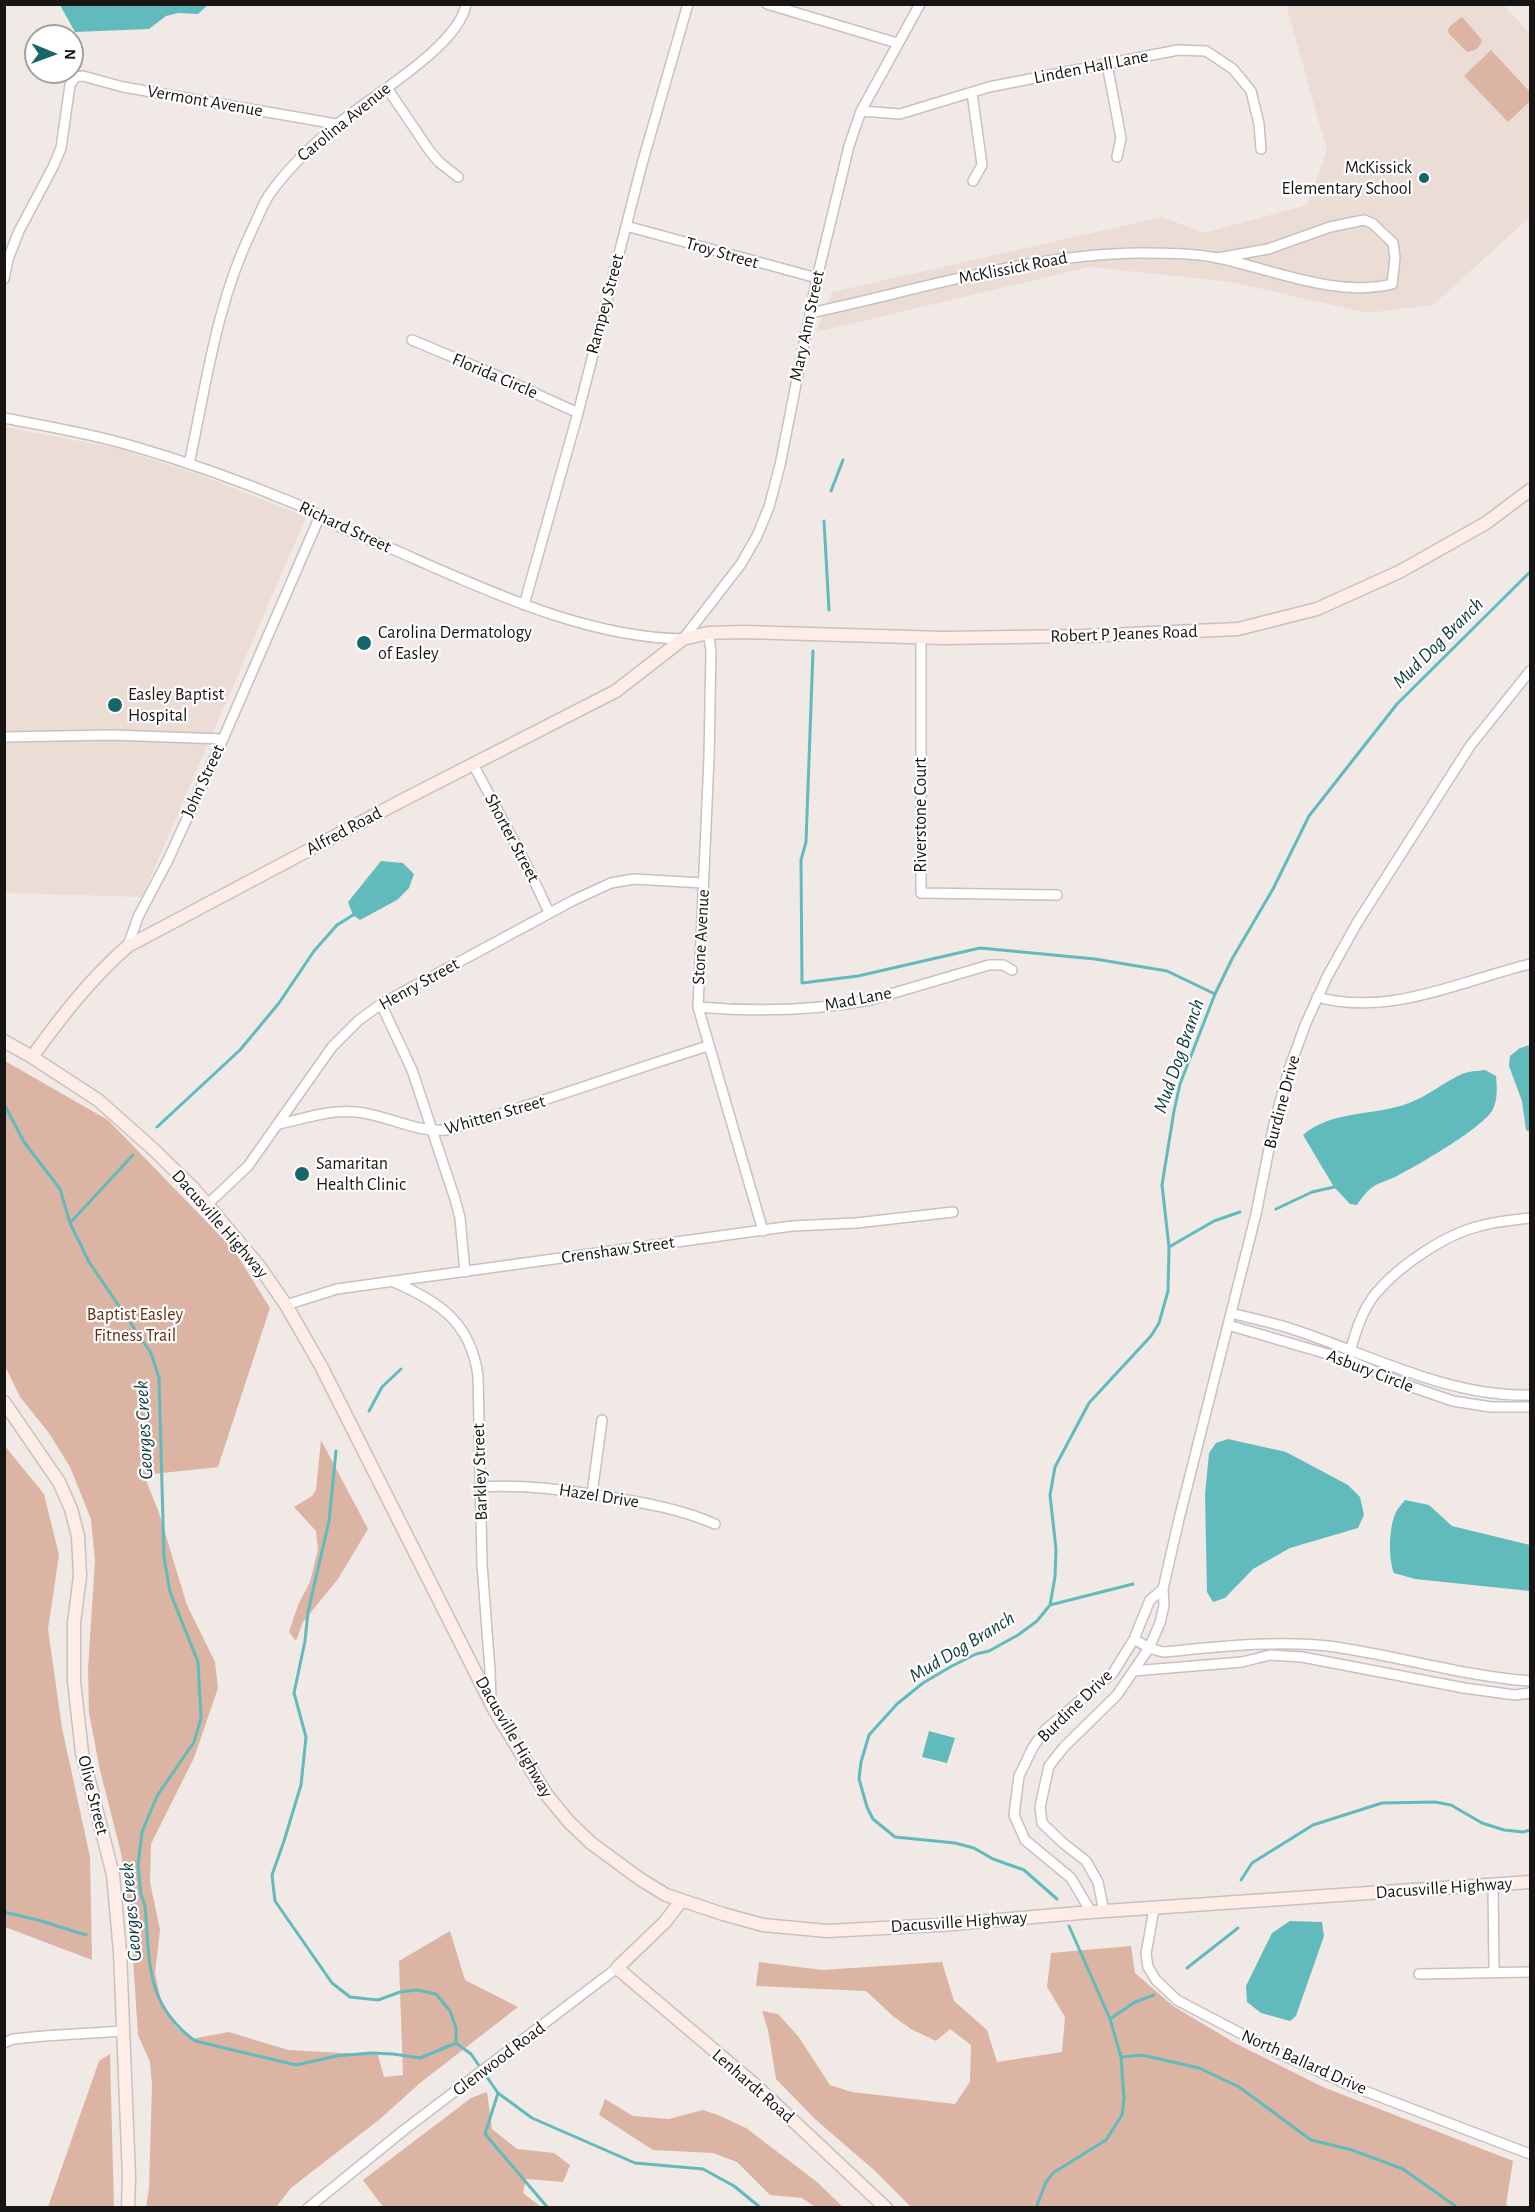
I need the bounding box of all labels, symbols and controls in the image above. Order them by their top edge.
north arrow [24,24,84,84]
street label: Linden Hall Lane [1032,45,1150,89]
text: N [62,49,78,60]
street label: Carolina Avenue [293,78,395,166]
street label: Vermont Avenue [146,80,264,122]
place label: McKissick Elementary School [1282,157,1412,200]
marker: McKissick Elementary School [1417,171,1431,185]
street label: Troy Street [683,232,761,274]
street label: McKlissick Road [957,247,1069,289]
street label: Rampey Street [581,252,629,356]
street label: Mary Ann Street [785,269,829,383]
street label: Florida Circle [449,348,541,404]
street label: Richard Street [295,496,395,558]
water label: Mud Dog Branch [1387,592,1489,694]
street label: Robert P Jeanes Road [1050,621,1198,647]
place label: Carolina Dermatology of Easley [378,622,532,664]
marker: Carolina Dermatology of Easley [355,634,373,652]
place label: Easley Baptist Hospital [128,684,224,726]
marker: Easley Baptist Hospital [106,696,124,714]
street label: John Street [177,741,229,821]
street label: Riverstone Court [910,757,932,873]
street label: Shorter Street [480,790,544,886]
street label: Alfred Road [303,802,385,860]
street label: Stone Avenue [688,889,714,985]
street label: Henry Street [375,953,463,1015]
street label: Mad Lane [823,982,893,1016]
water label: Mud Dog Branch [1148,996,1210,1116]
street label: Burdine Drive [1259,1053,1305,1151]
street label: Whitten Street [442,1090,548,1140]
place label: Samaritan Health Clinic [316,1153,406,1196]
street label: Dacusville Highway [167,1165,273,1283]
marker: Samaritan Health Clinic [293,1165,311,1183]
street label: Crenshaw Street [560,1231,676,1269]
park label: Baptist Easley Fitness Trail [87,1304,183,1346]
street label: Asbury Circle [1324,1345,1416,1397]
water label: Georges Creek [129,1380,159,1480]
street label: Barkley Street [468,1423,492,1521]
street label: Hazel Drive [558,1479,640,1513]
water label: Mud Dog Branch [905,1606,1019,1688]
street label: Burdine Drive [1033,1665,1117,1747]
street label: Dacusville Highway [470,1672,558,1802]
street label: Olive Street [73,1753,113,1837]
water label: Georges Creek [115,1861,147,1963]
street label: Dacusville Highway [1375,1872,1513,1904]
street label: Dacusville Highway [890,1906,1028,1938]
street label: Glenwood Road [449,2017,549,2101]
street label: North Ballard Drive [1238,2025,1370,2099]
street label: Lenhardt Road [707,2044,799,2128]

